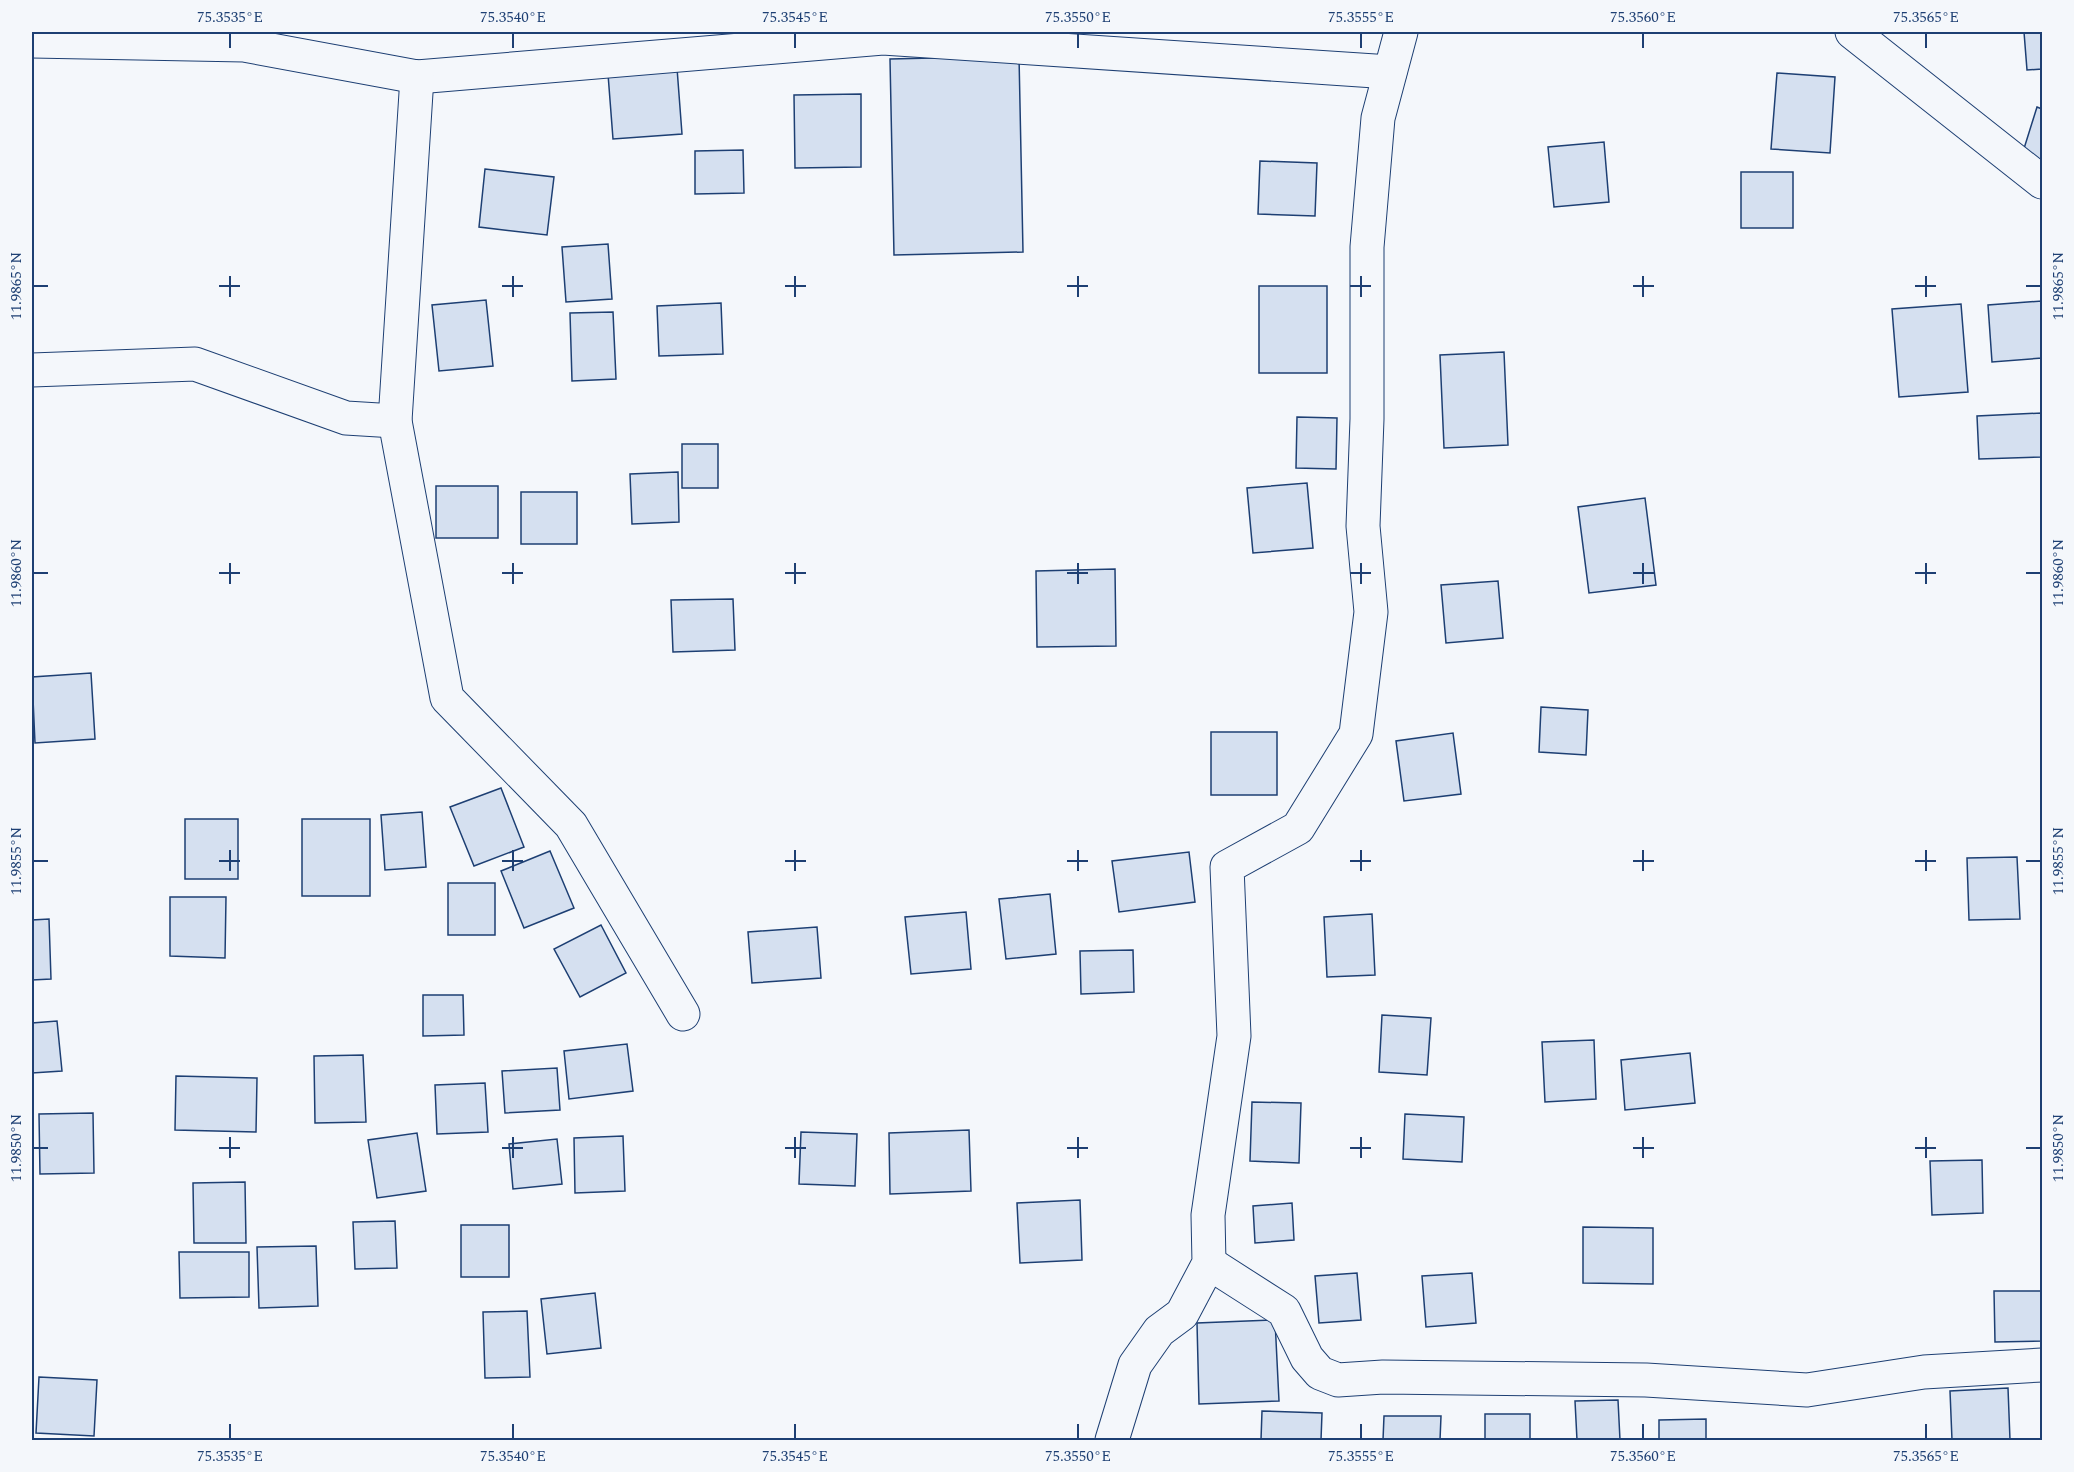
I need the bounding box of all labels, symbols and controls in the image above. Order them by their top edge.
text: 75.3535°E [197,6,263,29]
text: 75.3540°E [480,6,546,29]
text: 75.3545°E [762,6,828,29]
text: 75.3550°E [1045,6,1111,29]
text: 75.3555°E [1328,6,1394,29]
text: 75.3560°E [1610,6,1676,29]
text: 75.3565°E [1893,6,1959,29]
text: 11.9865°N [5,252,28,320]
text: 11.9865°N [2047,252,2070,320]
text: 11.9860°N [5,539,28,607]
text: 11.9860°N [2047,539,2070,607]
text: 11.9855°N [5,827,28,895]
text: 11.9855°N [2047,827,2070,895]
text: 11.9850°N [5,1114,28,1182]
text: 11.9850°N [2047,1114,2070,1182]
text: 75.3535°E [197,1445,263,1468]
text: 75.3540°E [480,1445,546,1468]
text: 75.3545°E [762,1445,828,1468]
text: 75.3550°E [1045,1445,1111,1468]
text: 75.3555°E [1328,1445,1394,1468]
text: 75.3560°E [1610,1445,1676,1468]
text: 75.3565°E [1893,1445,1959,1468]

